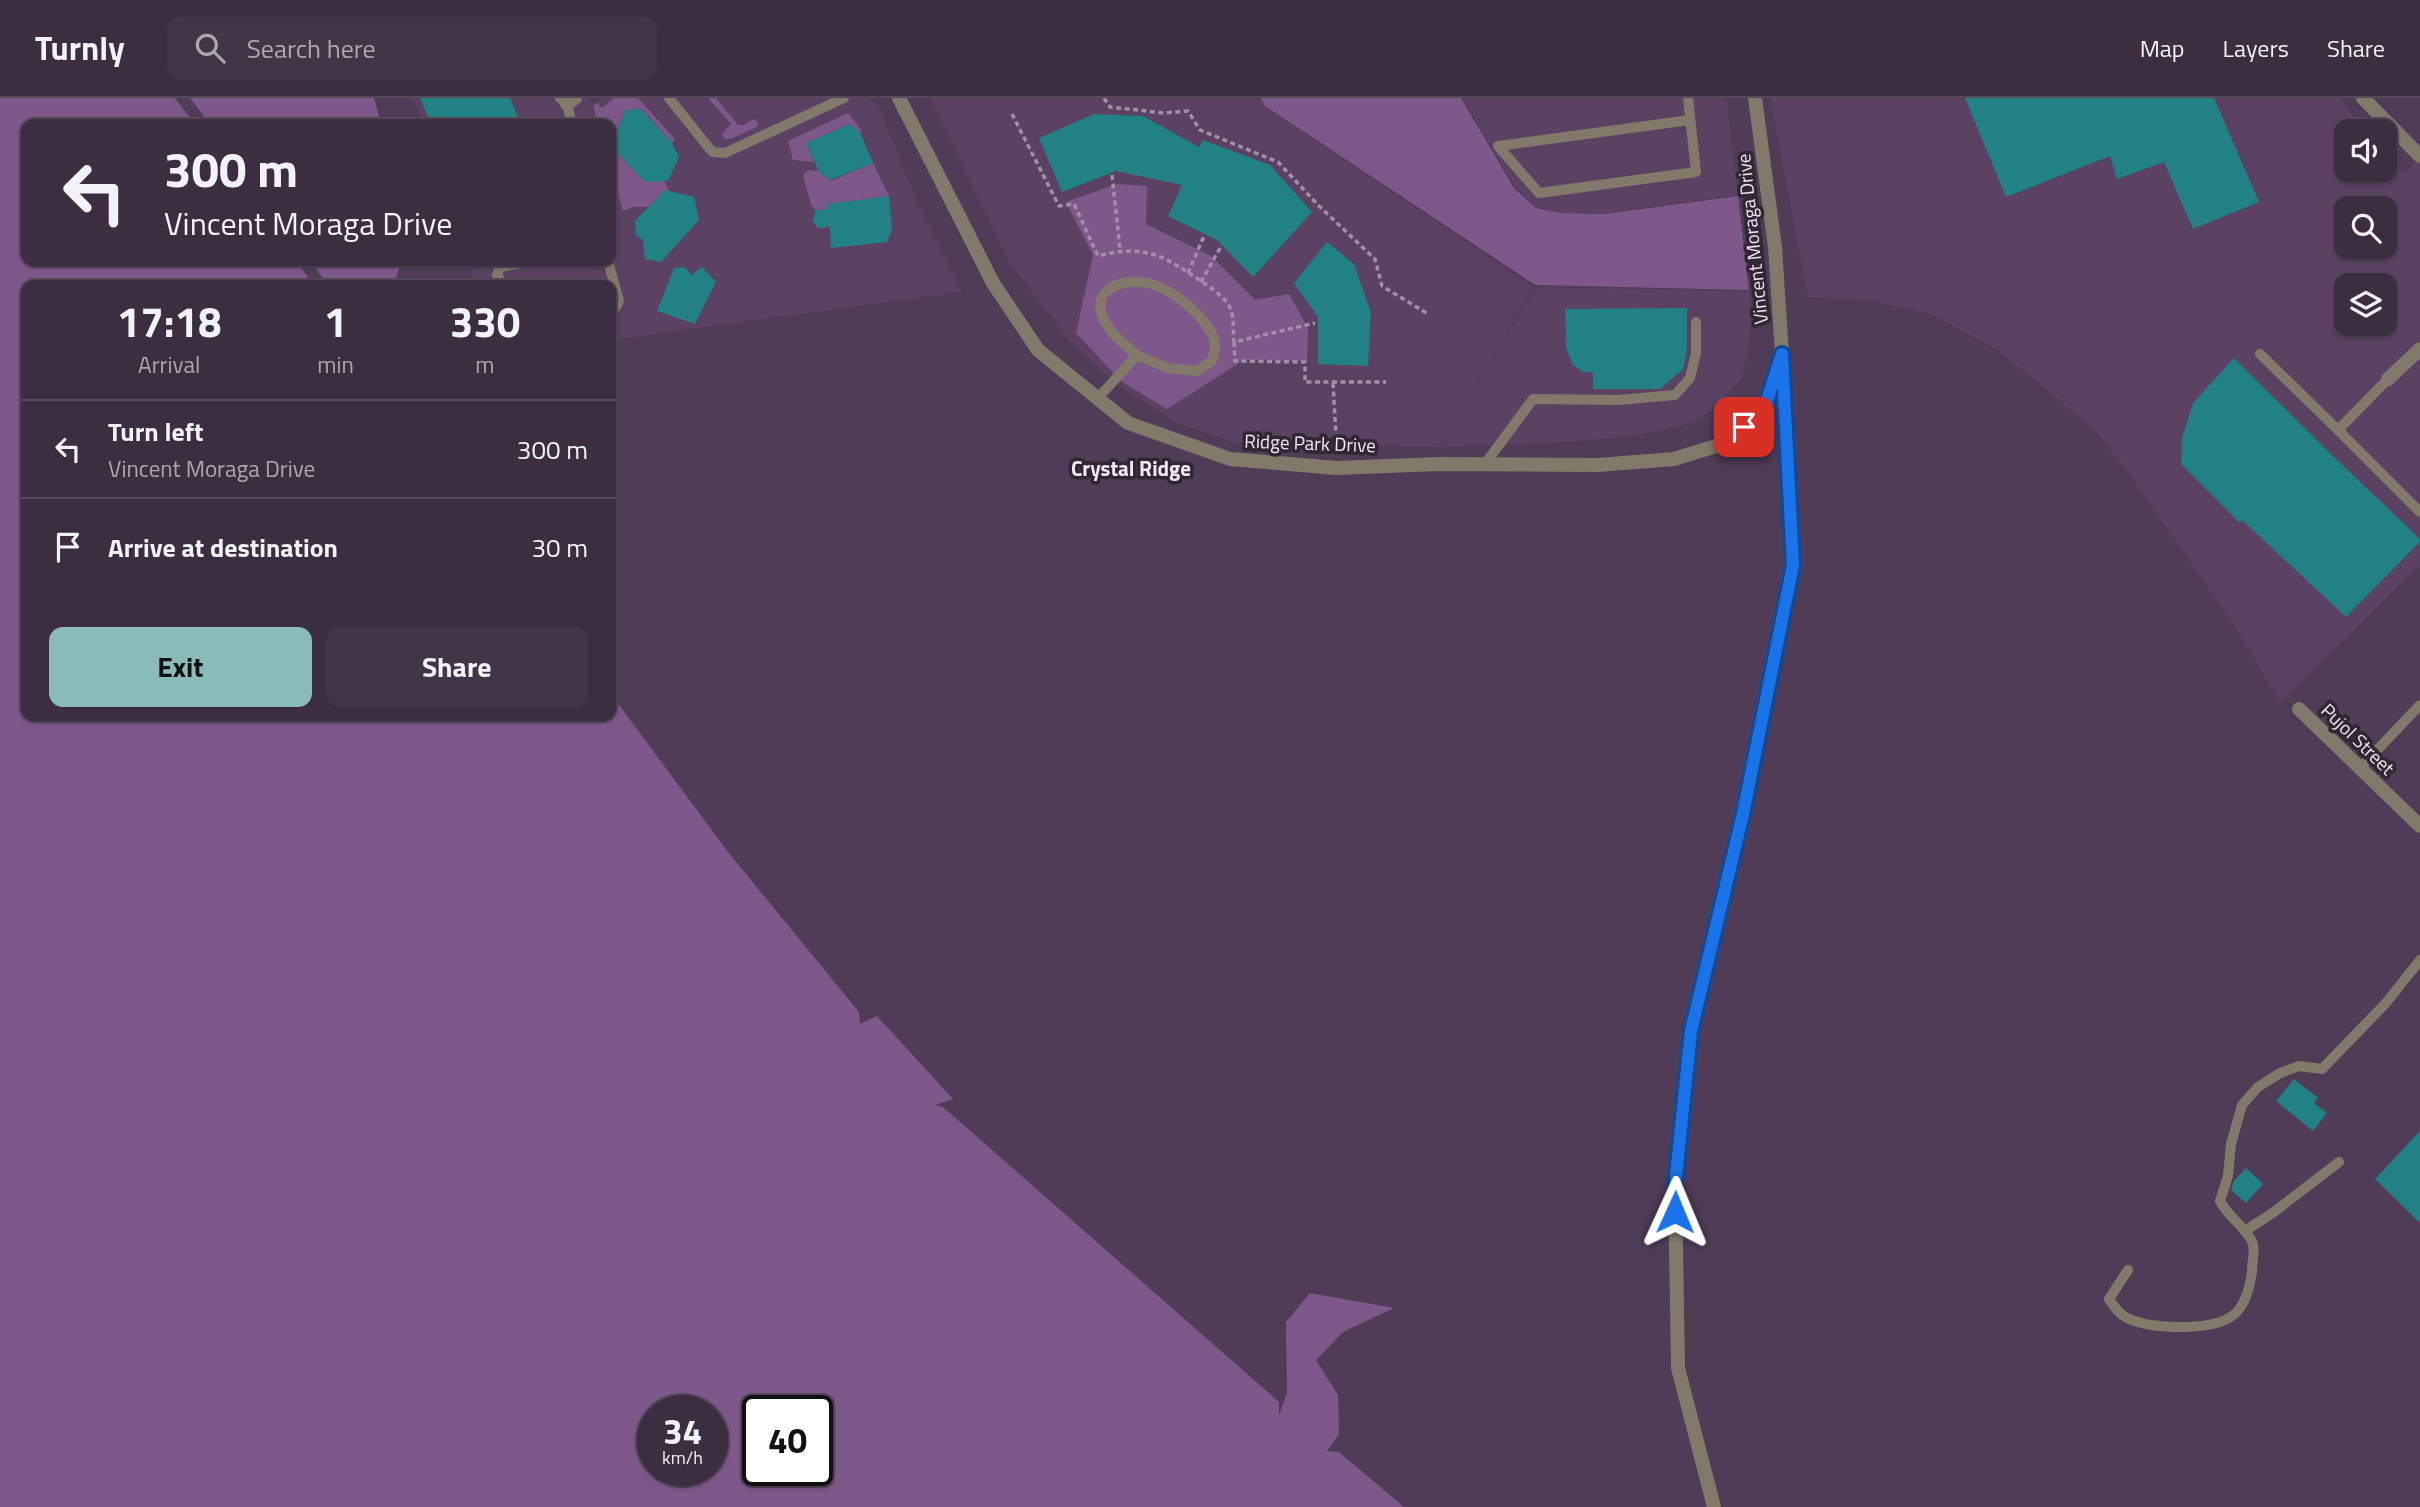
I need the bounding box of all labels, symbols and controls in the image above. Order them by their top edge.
search box [167,17,657,80]
text: Turnly [35,23,125,73]
icon: search [191,29,229,67]
text: Search here [247,29,376,68]
text: Map [2140,30,2185,66]
text: Layers [2223,30,2289,66]
text: Share [2327,30,2385,66]
map controls [2334,119,2397,336]
button: sound [2334,119,2397,182]
text: 300 m [164,131,298,206]
icon: left [49,147,140,238]
street label: Vincent Moraga Drive [1728,152,1775,326]
button: search [2334,196,2397,259]
text: Vincent Moraga Drive [164,199,452,247]
button: layers [2334,273,2397,336]
text: 17:18 [117,289,222,353]
text: 1 [324,289,347,353]
text: 330 [450,289,520,353]
text: Arrival [138,347,200,382]
text: min [317,347,354,382]
text: m [475,347,495,382]
pin [1714,397,1774,457]
icon: arrive [1725,408,1763,446]
text: Turn left [108,412,203,451]
street label: Ridge Park Drive [1244,426,1376,459]
icon: left [49,430,87,468]
text: 300 m [517,430,588,469]
text: Vincent Moraga Drive [108,451,315,486]
district label: Crystal Ridge [1071,452,1191,484]
icon: arrive [49,528,87,566]
text: Arrive at destination [108,528,338,567]
text: 30 m [531,528,588,567]
button: Exit [49,627,312,707]
button: Share [326,627,588,707]
street label: Pujol Street [2315,696,2402,782]
position arrow [1638,1175,1712,1249]
speed limit sign: 40 [742,1395,833,1486]
text: 34 [663,1404,702,1458]
text: km/h [662,1444,703,1471]

